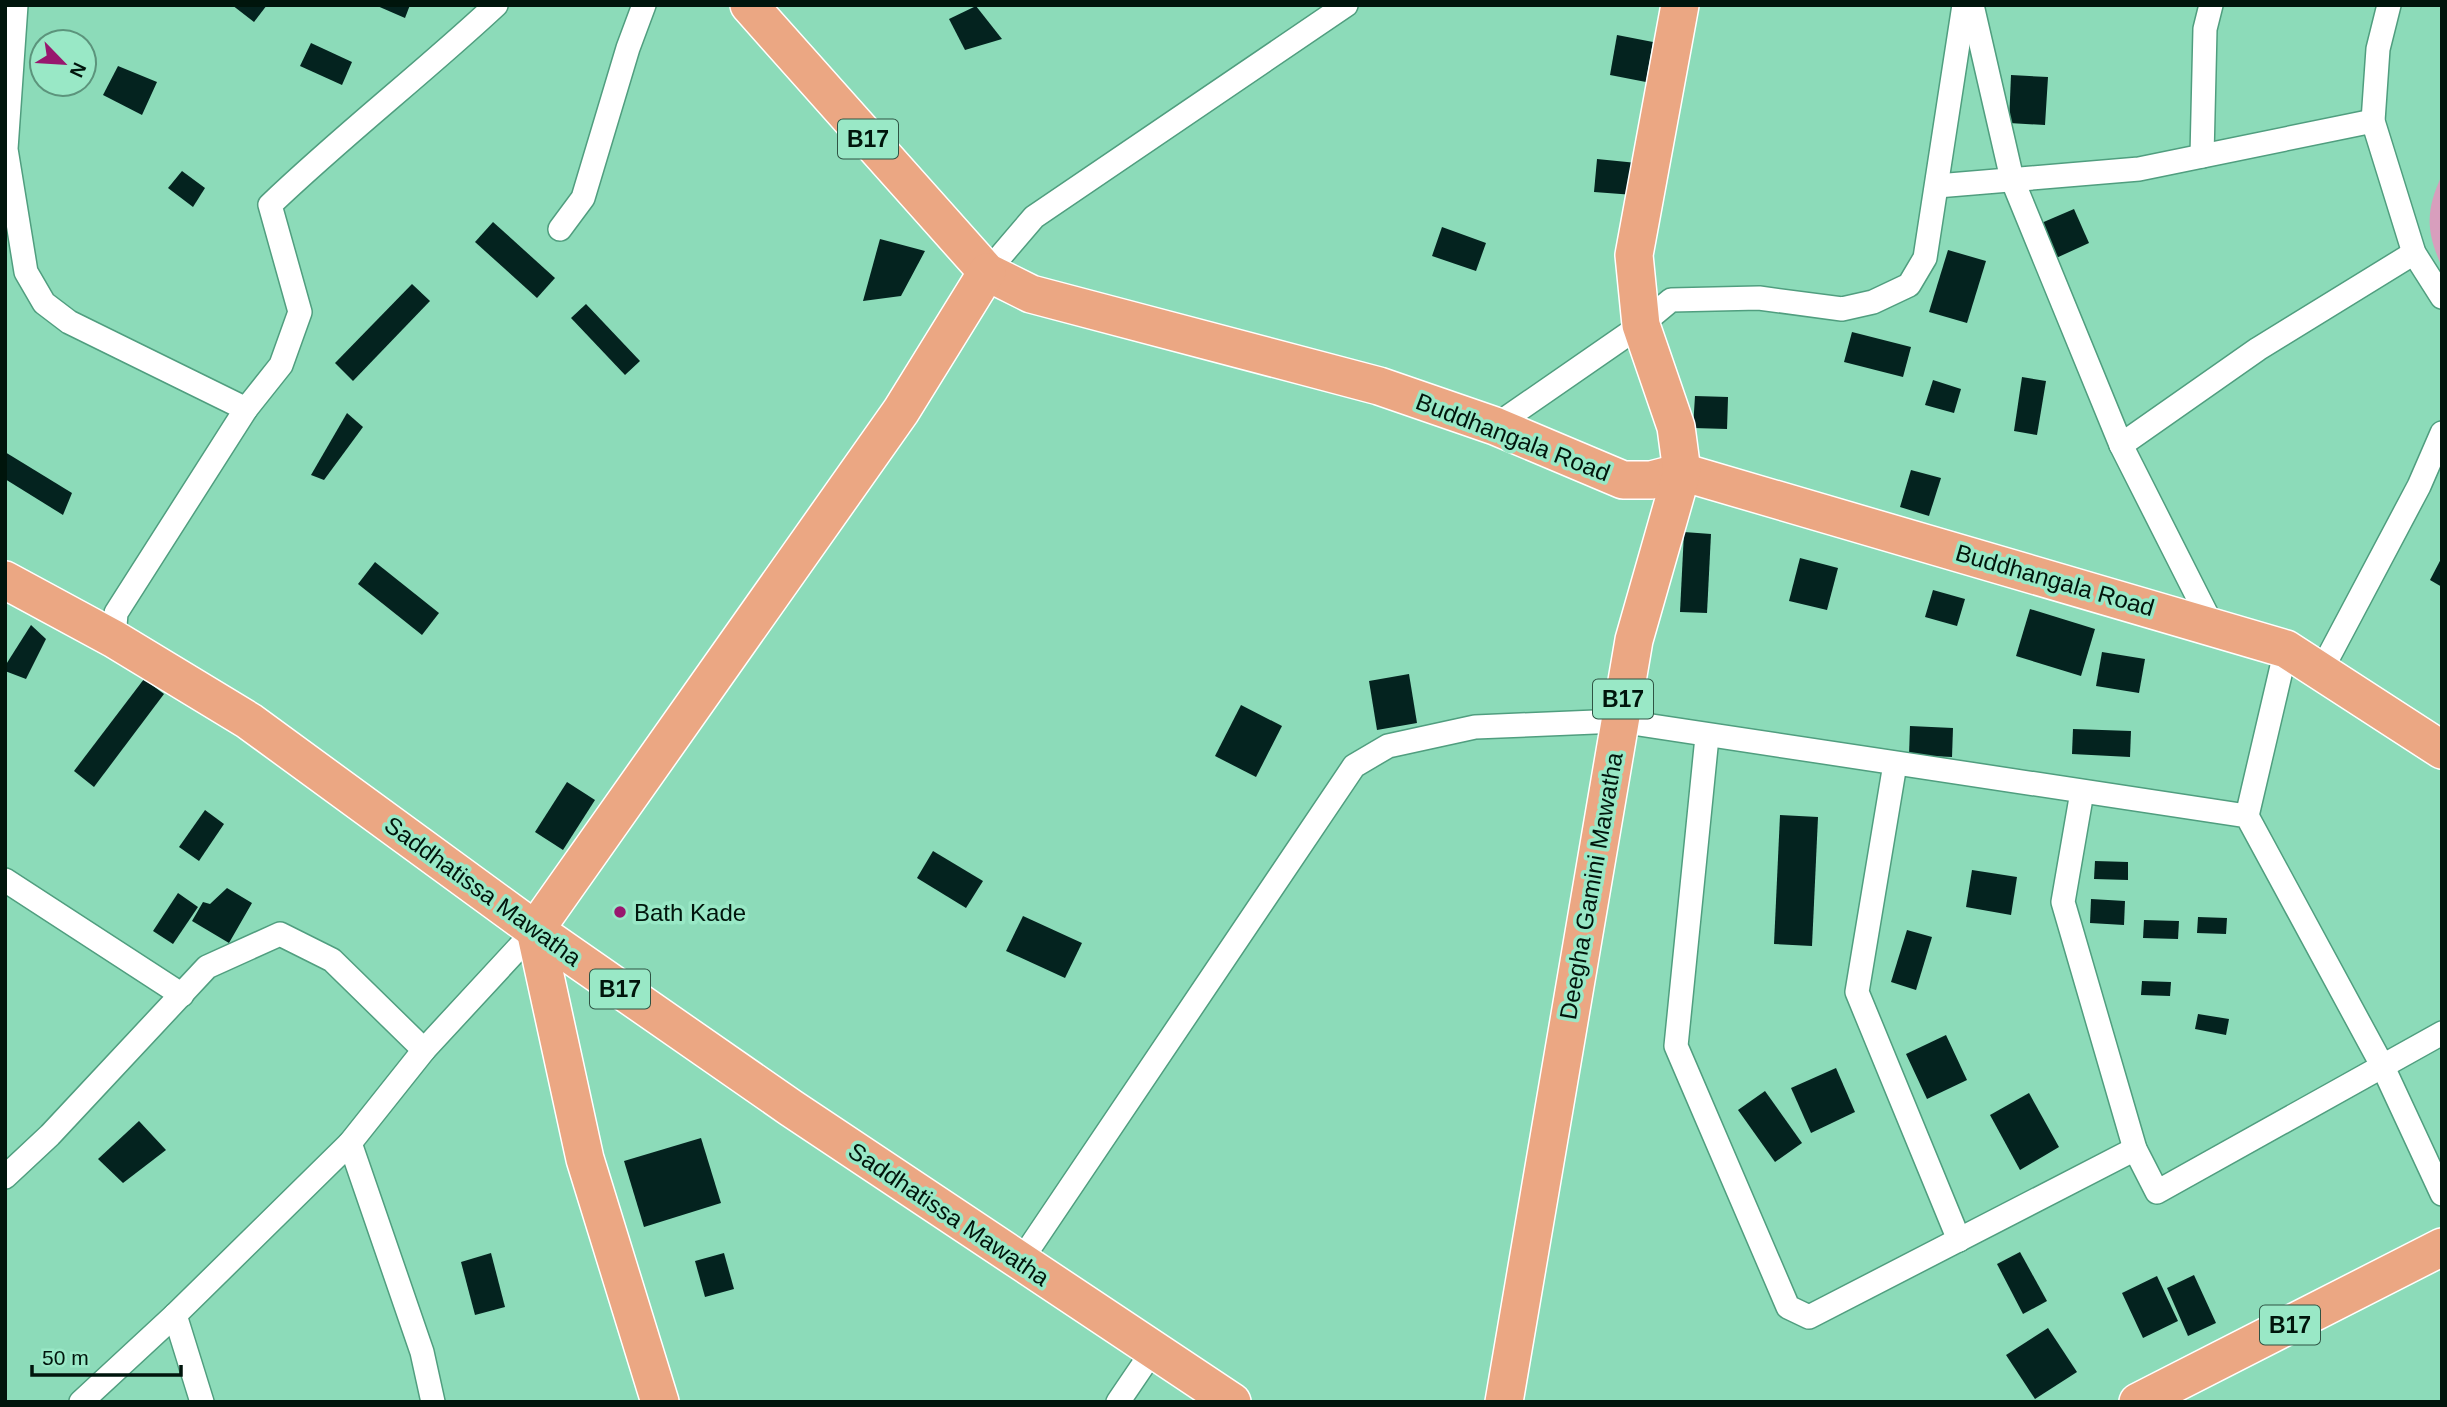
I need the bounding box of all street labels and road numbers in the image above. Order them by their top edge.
road number: B17 [838,120,898,158]
street label: Buddhangala Road [1412,388,1614,486]
street label: Buddhangala Road [1953,539,2157,621]
road number: B17 [1593,680,1653,719]
street label: Deegha Gamini Mawatha [1554,750,1628,1022]
street label: Saddhatissa Mawatha [380,811,587,972]
road number: B17 [590,970,650,1008]
street label: Saddhatissa Mawatha [844,1137,1055,1292]
road number: B17 [2260,1306,2320,1344]

